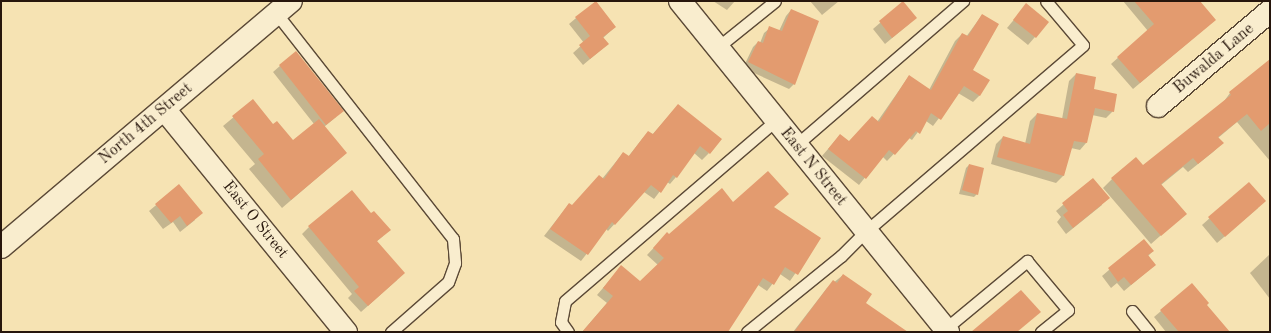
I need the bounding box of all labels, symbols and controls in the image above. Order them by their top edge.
street label: Buwalda Lane [1170,20,1258,98]
street label: North 4th Street [95,79,197,169]
street label: East N Street [776,124,850,210]
street label: East O Street [218,177,292,263]

